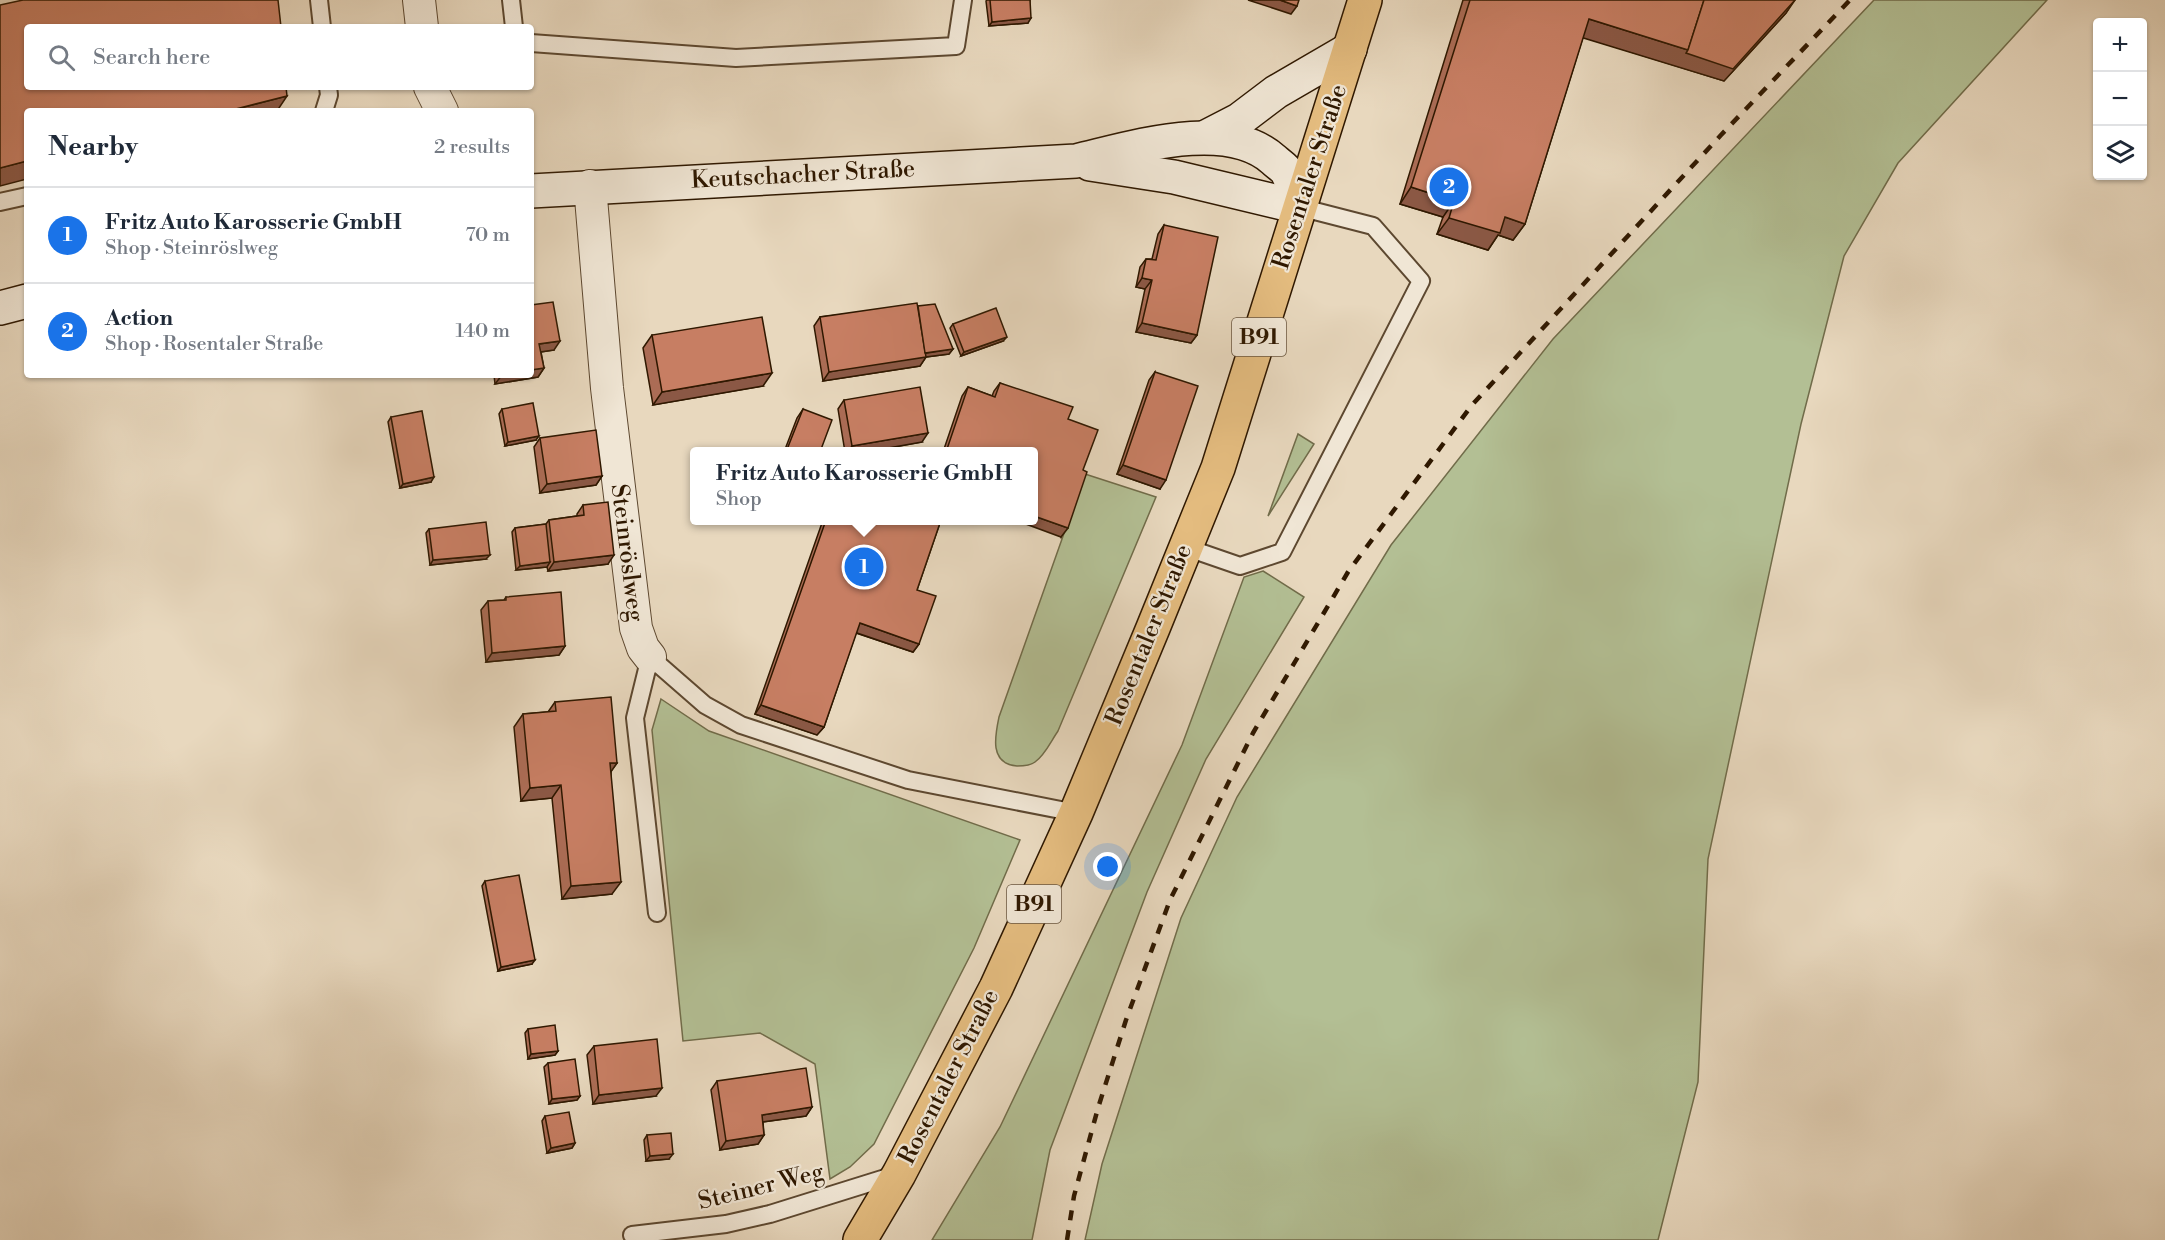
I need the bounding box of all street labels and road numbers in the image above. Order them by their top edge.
street label: Rosentaler Straße [1266,81,1354,273]
street label: Keutschacher Straße [690,154,916,196]
road number: B91 [1232,318,1286,356]
street label: Steinröslweg [604,482,650,624]
street label: Rosentaler Straße [1099,540,1199,730]
road number: B91 [1007,885,1061,923]
street label: Rosentaler Straße [892,984,1006,1170]
street label: Steiner Weg [695,1157,828,1217]

